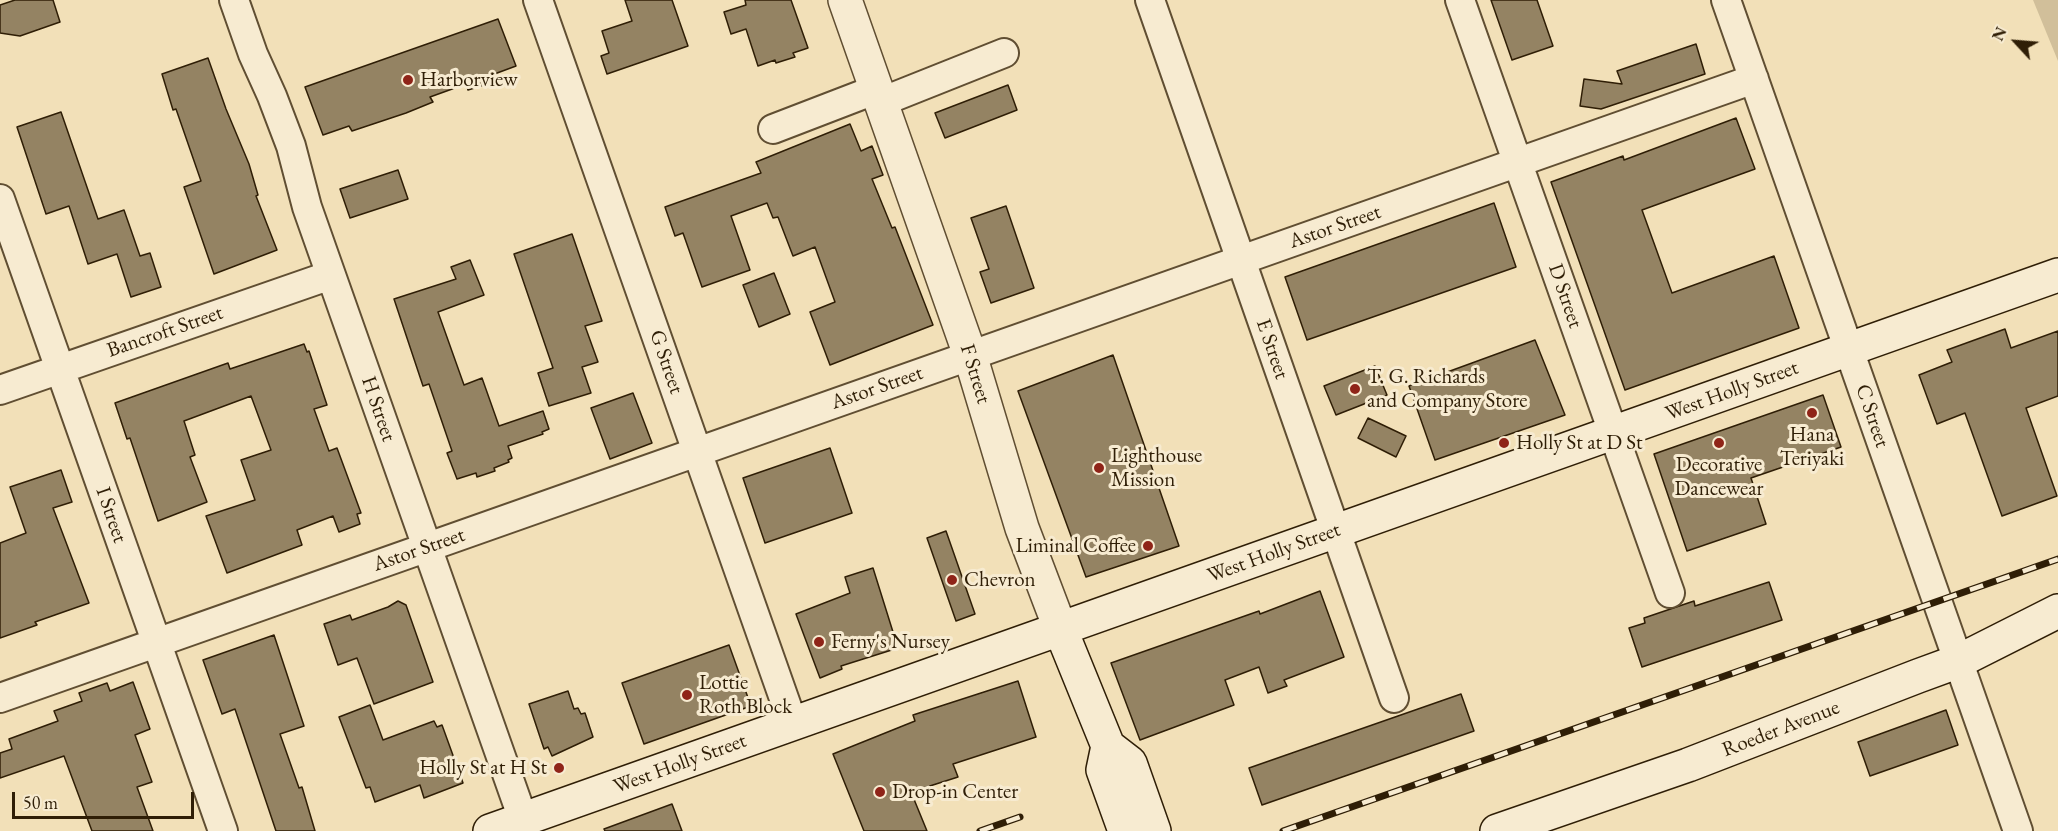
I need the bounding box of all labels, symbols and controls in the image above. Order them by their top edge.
north arrow [1986,12,2046,72]
text: N [1987,23,2012,44]
place label: Harborview [420,67,518,93]
marker: Harborview [401,73,415,87]
street label: Astor Street [1286,200,1384,254]
street label: D Street [1542,261,1588,331]
street label: Bancroft Street [104,300,226,364]
street label: E Street [1250,316,1294,382]
street label: G Street [643,327,689,397]
street label: F Street [954,341,996,407]
street label: West Holly Street [1662,355,1802,427]
street label: Astor Street [828,361,926,415]
place label: T. G. Richards and Company Store [1367,364,1527,414]
street label: H Street [355,373,401,445]
street label: C Street [1849,381,1895,451]
marker: T. G. Richards and Company Store [1348,382,1362,396]
marker: Hana Teriyaki [1805,406,1819,420]
place label: Hana Teriyaki [1780,422,1844,472]
place label: Holly St at D St [1516,430,1643,456]
marker: Holly St at D St [1497,436,1511,450]
marker: Decorative Dancewear [1712,436,1726,450]
place label: Lighthouse Mission [1111,443,1202,493]
place label: Decorative Dancewear [1674,452,1764,502]
marker: Lighthouse Mission [1092,461,1106,475]
street label: I Street [90,484,132,546]
street label: West Holly Street [1204,517,1344,589]
street label: Astor Street [370,523,468,577]
place label: Liminal Coffee [1015,533,1136,559]
marker: Liminal Coffee [1141,539,1155,553]
place label: Chevron [964,567,1036,593]
marker: Chevron [945,573,959,587]
place label: Ferny's Nursey [831,629,950,655]
marker: Ferny's Nursey [812,635,826,649]
place label: Lottie Roth Block [699,670,792,720]
marker: Lottie Roth Block [680,688,694,702]
street label: Roeder Avenue [1719,695,1843,763]
street label: West Holly Street [610,728,750,800]
place label: Holly St at H St [419,755,547,781]
marker: Holly St at H St [552,761,566,775]
place label: Drop-in Center [892,779,1018,805]
scale bar [15,780,196,818]
marker: Drop-in Center [873,785,887,799]
text: 50 m [23,791,58,814]

